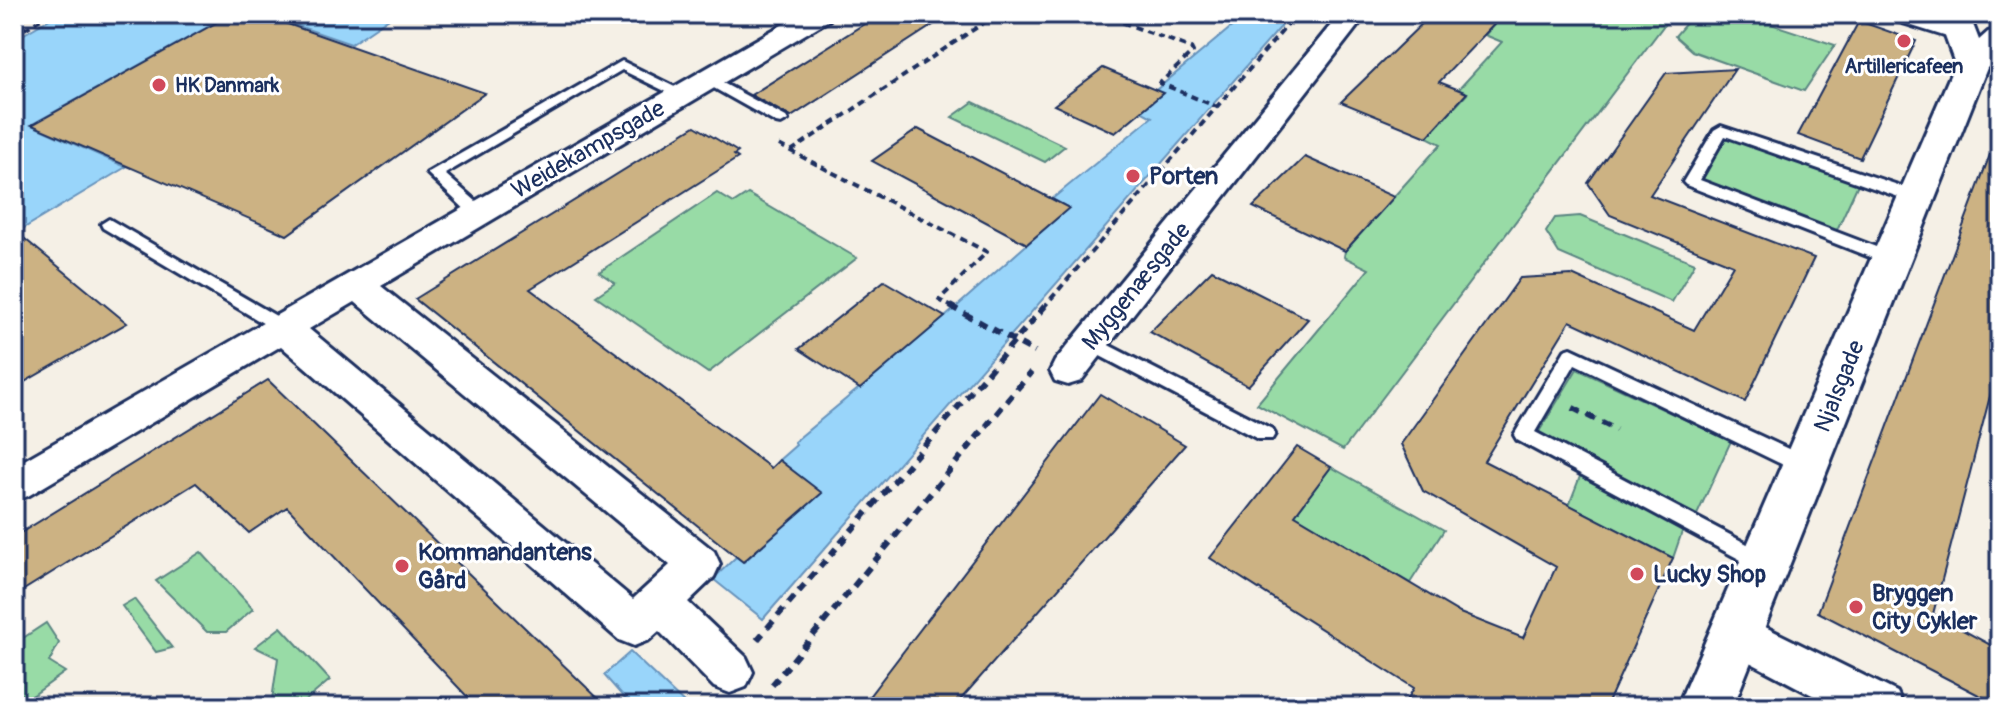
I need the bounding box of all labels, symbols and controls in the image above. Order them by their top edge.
marker: Artillericafeen [1895,32,1913,50]
place label: Artillericafeen [1845,54,1963,79]
place label: HK Danmark [175,73,280,98]
marker: HK Danmark [150,76,168,94]
street label: Weidekampsgade [507,94,670,205]
place label: Porten [1149,162,1218,191]
marker: Porten [1124,167,1142,185]
street label: Myggenæsgade [1076,216,1197,356]
street label: Njalsgade [1808,336,1871,436]
place label: Kommandantens Gård [418,538,592,595]
marker: Kommandantens Gård [393,557,411,575]
place label: Lucky Shop [1653,560,1766,589]
marker: Lucky Shop [1628,565,1646,583]
place label: Bryggen City Cykler [1872,579,1978,636]
marker: Bryggen City Cykler [1847,598,1865,616]

